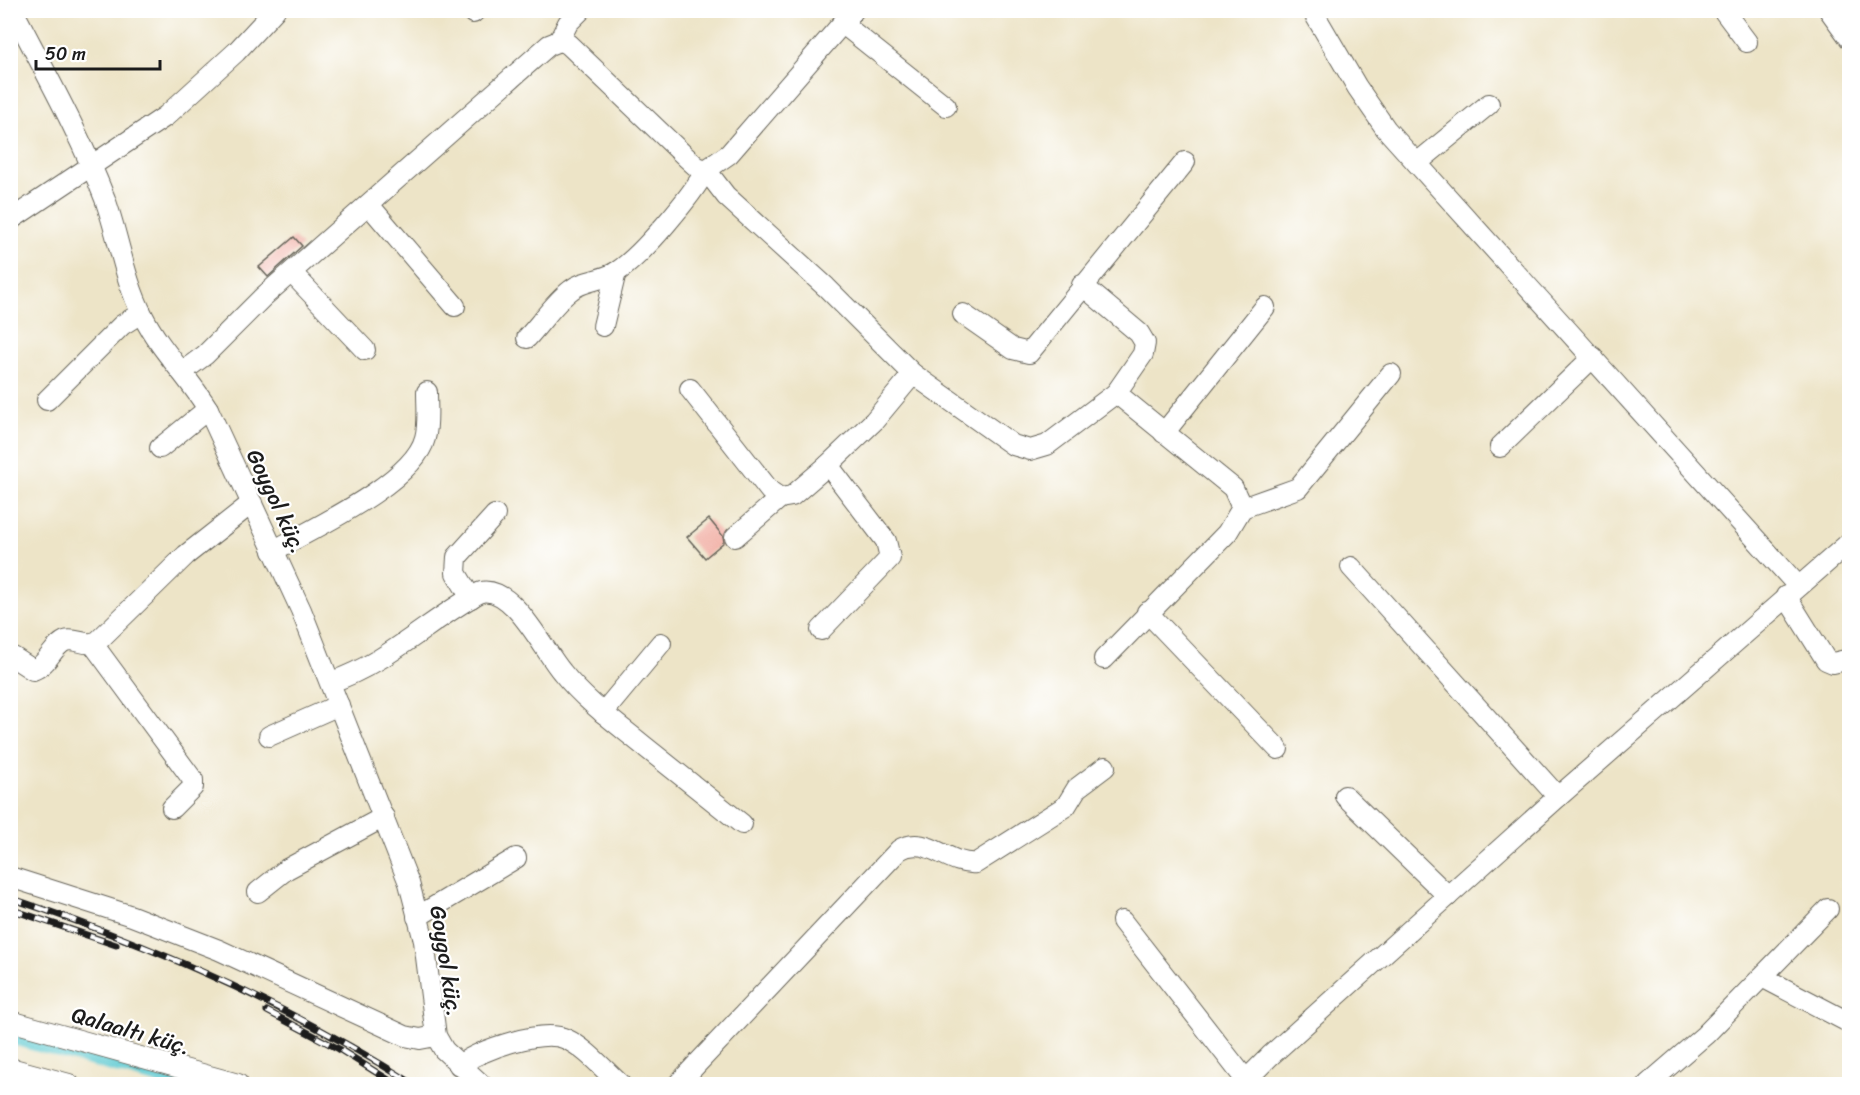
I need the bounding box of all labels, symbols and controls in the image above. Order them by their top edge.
scale bar [36,33,160,71]
text: 50 m [45,38,86,70]
street label: Goygol küç. [235,442,318,560]
street label: Goygol küç. [419,903,475,1019]
street label: Qalaaltı küç. [67,995,195,1066]

